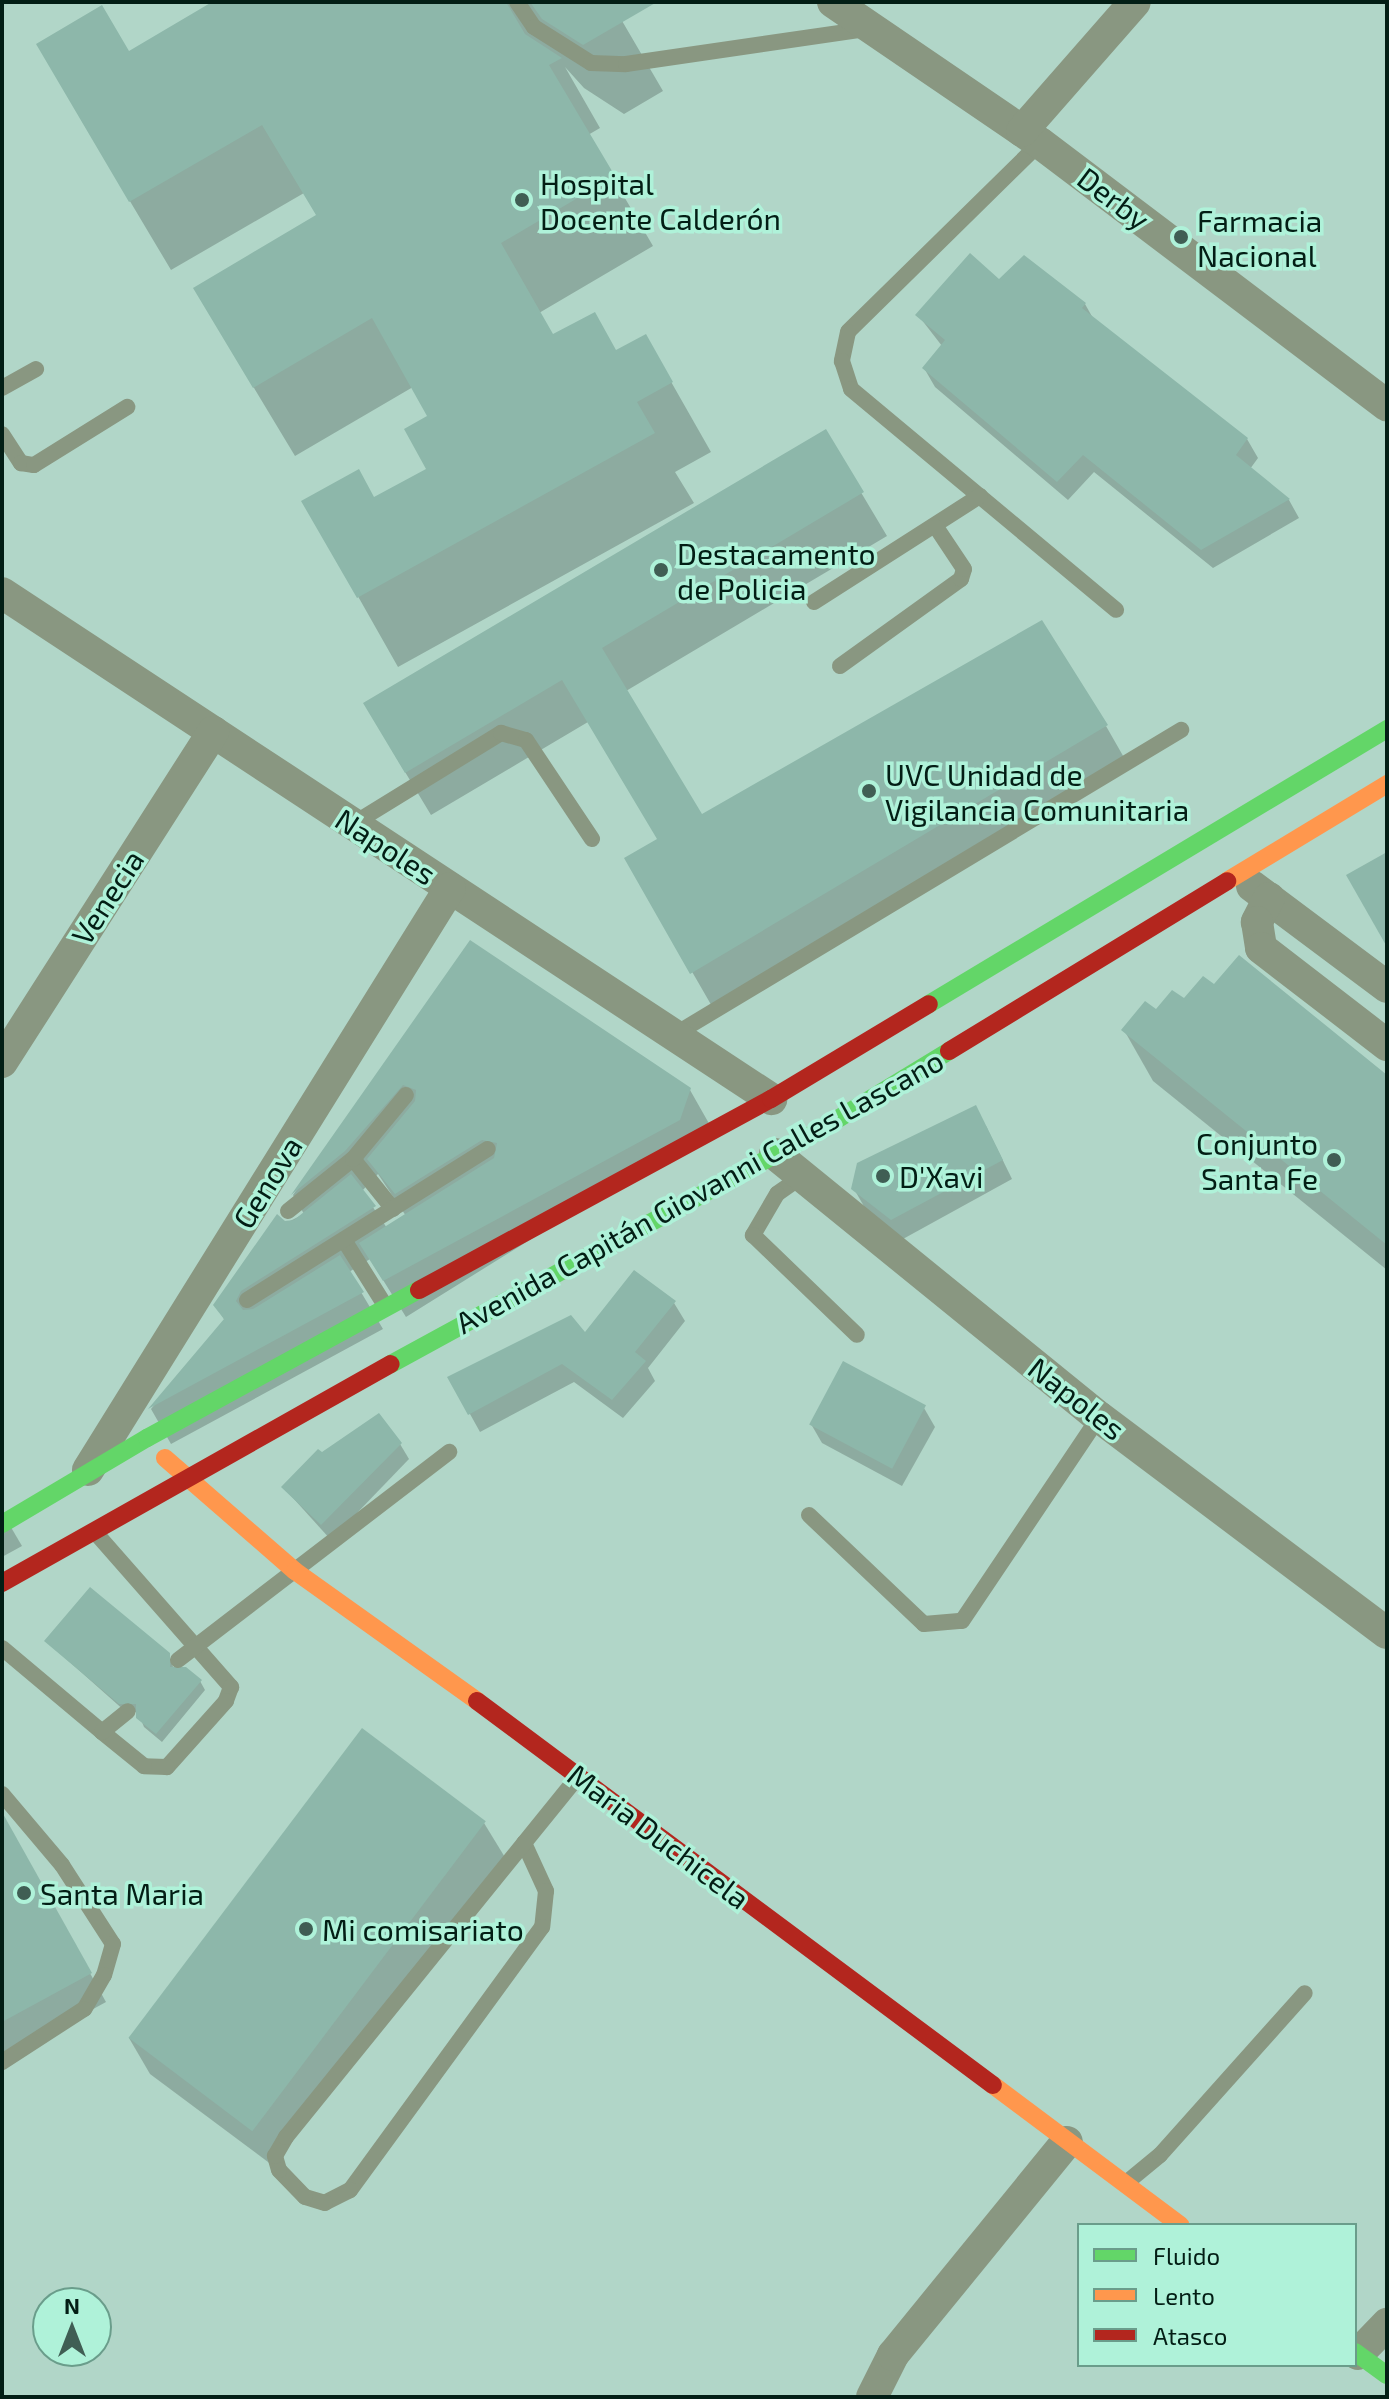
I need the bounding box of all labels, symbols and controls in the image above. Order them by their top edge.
street label: Derby [1071,159,1157,237]
place label: Hospital Docente Calderón [540,165,781,236]
marker: Hospital Docente Calderón [511,189,533,211]
place label: Farmacia Nacional [1197,202,1322,272]
marker: Farmacia Nacional [1172,228,1190,246]
place label: Destacamento de Policia [677,535,876,606]
marker: Destacamento de Policia [652,561,670,579]
place label: UVC Unidad de Vigilancia Comunitaria [885,756,1189,826]
marker: UVC Unidad de Vigilancia Comunitaria [860,782,878,800]
street label: Napoles [329,800,443,892]
street label: Venecia [63,843,151,951]
street label: Avenida Capitán Giovanni Calles Lascano [449,1041,949,1341]
place label: Conjunto Santa Fe [1196,1125,1318,1196]
street label: Genova [225,1129,309,1235]
marker: Conjunto Santa Fe [1325,1151,1343,1169]
place label: D'Xavi [899,1158,983,1194]
marker: D'Xavi [874,1167,892,1185]
street label: Napoles [1022,1349,1132,1447]
street label: Maria Duchicela [561,1756,757,1916]
place label: Santa Maria [40,1875,204,1911]
marker: Santa Maria [15,1884,33,1902]
place label: Mi comisariato [322,1911,524,1947]
marker: Mi comisariato [297,1920,315,1938]
legend [1077,2223,1357,2367]
text: Fluido [1153,2241,1220,2270]
text: Lento [1153,2281,1215,2310]
north arrow [32,2287,112,2367]
text: N [64,2292,80,2318]
text: Atasco [1153,2321,1227,2350]

